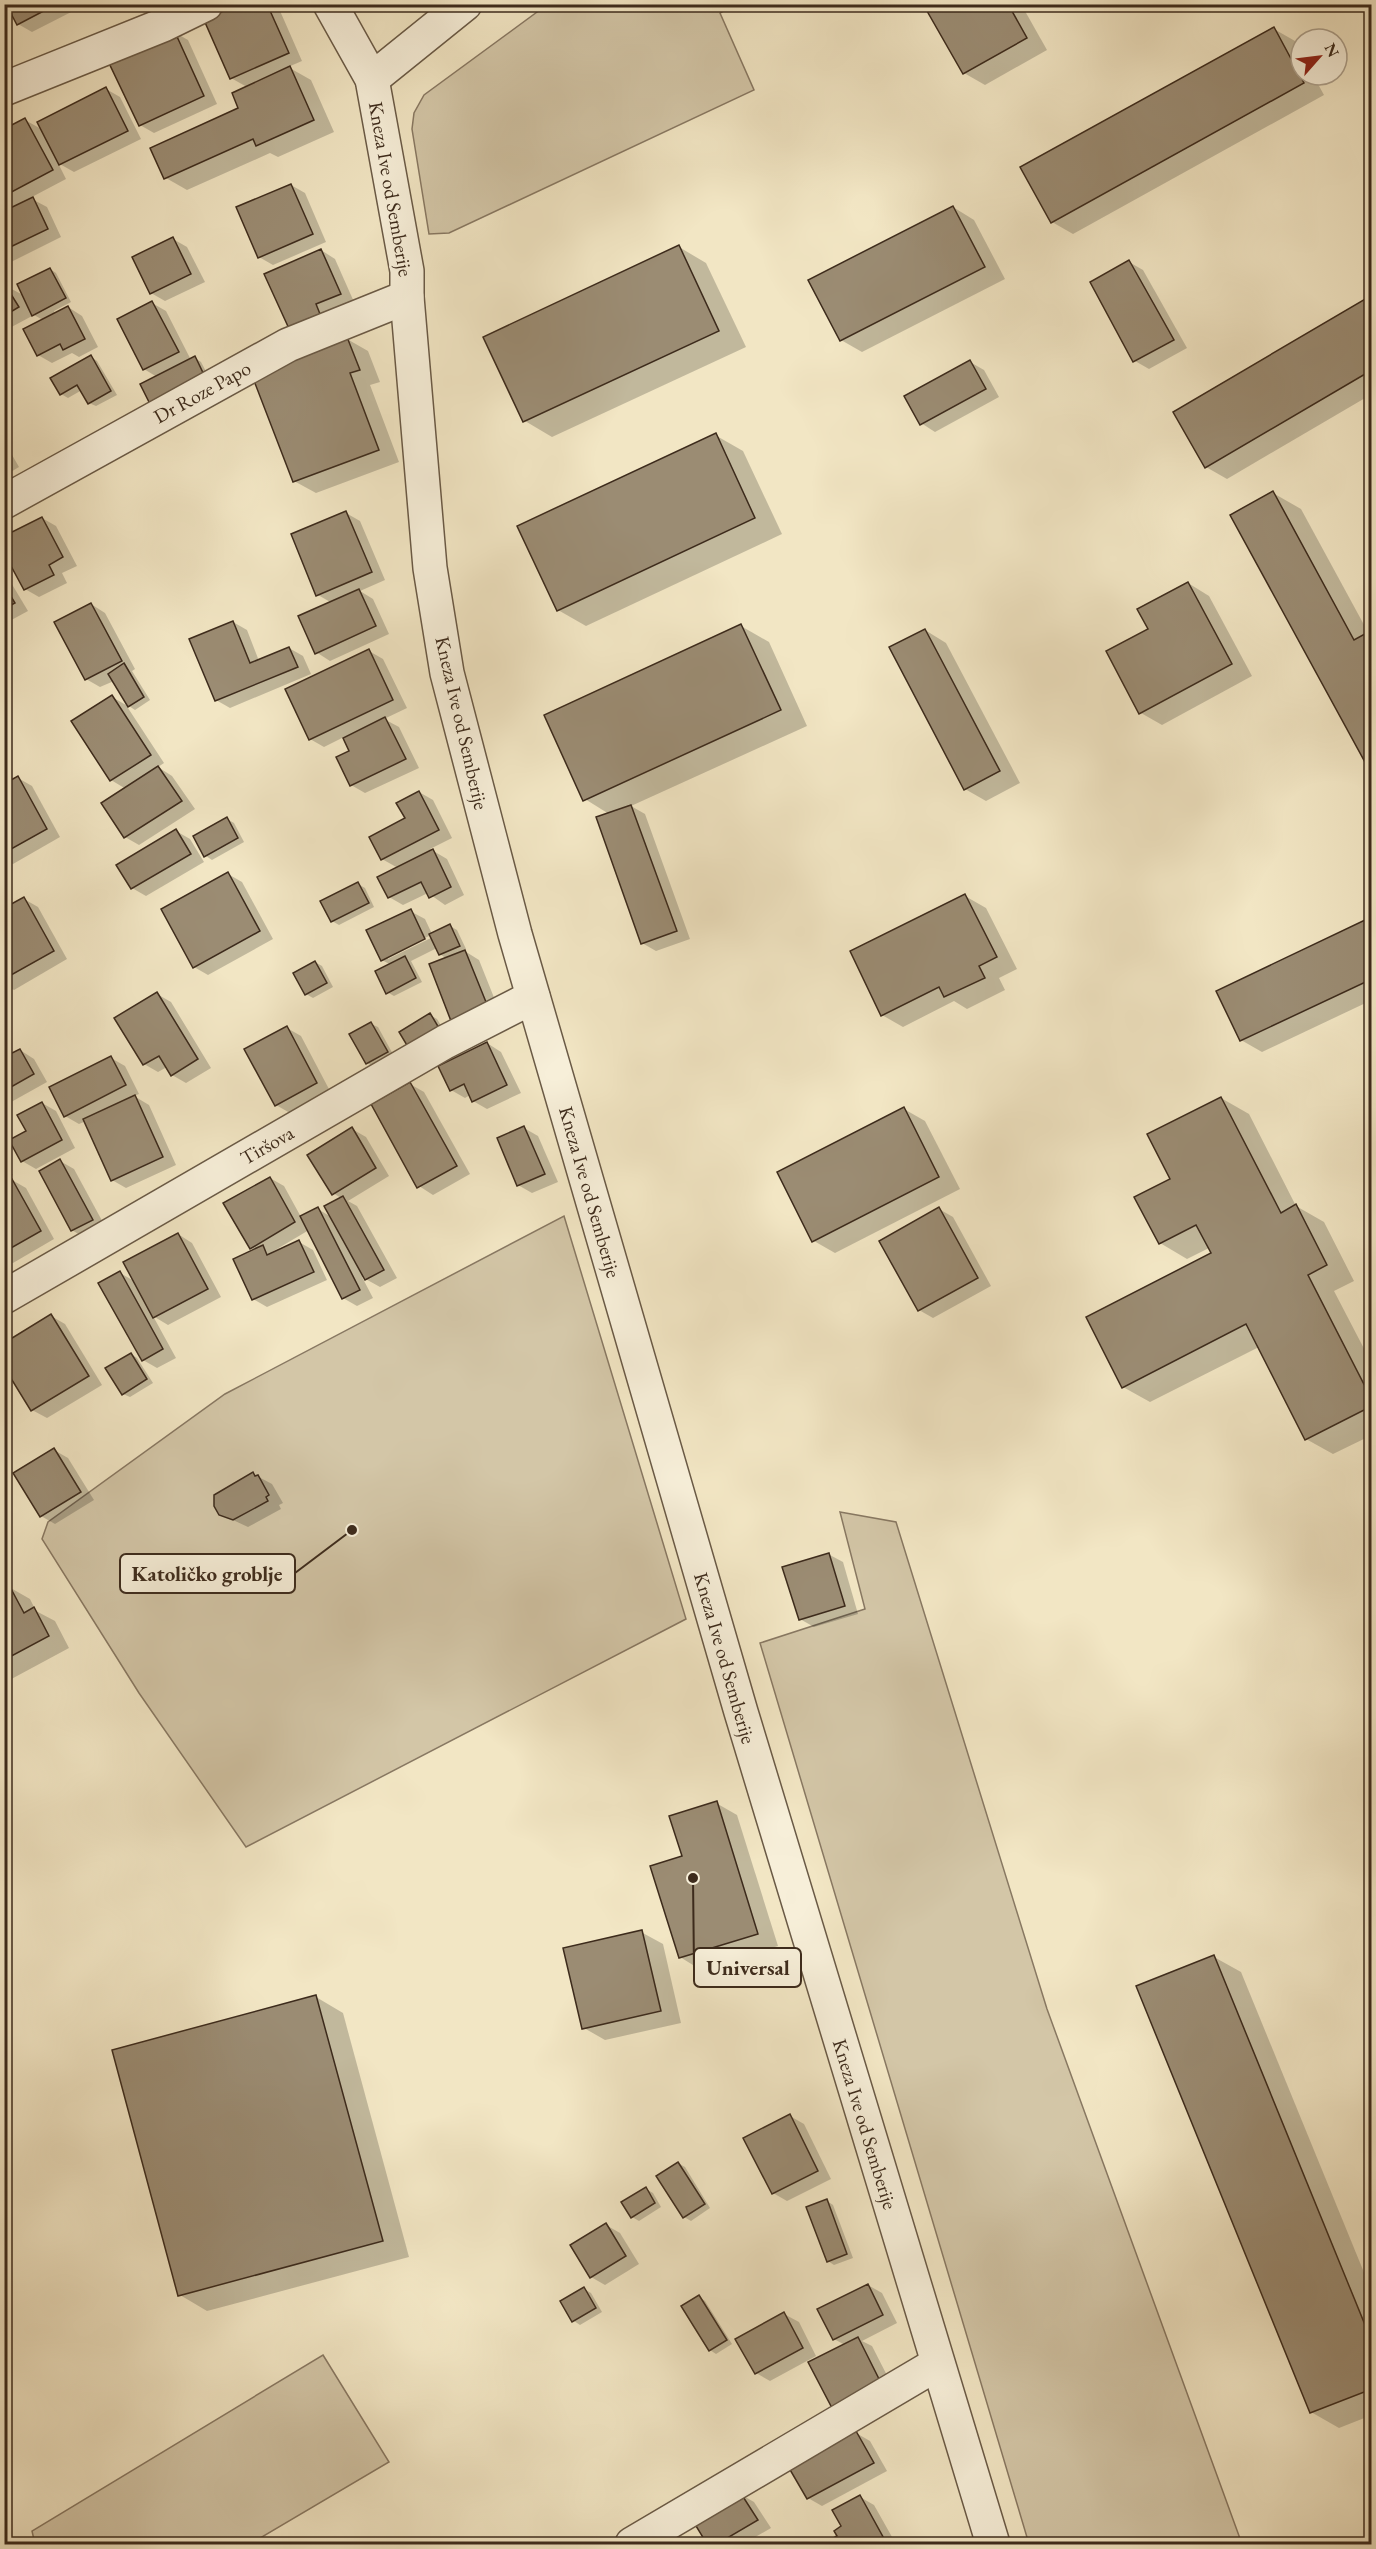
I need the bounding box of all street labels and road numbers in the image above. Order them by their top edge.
street label: Kneza Ive od Semberije [363,100,419,279]
street label: Dr Roze Papo [149,355,255,429]
street label: Kneza Ive od Semberije [429,634,495,812]
street label: Kneza Ive od Semberije [553,1103,627,1281]
street label: Tiršova [236,1119,298,1171]
street label: Kneza Ive od Semberije [688,1569,762,1747]
street label: Kneza Ive od Semberije [827,2036,903,2213]

